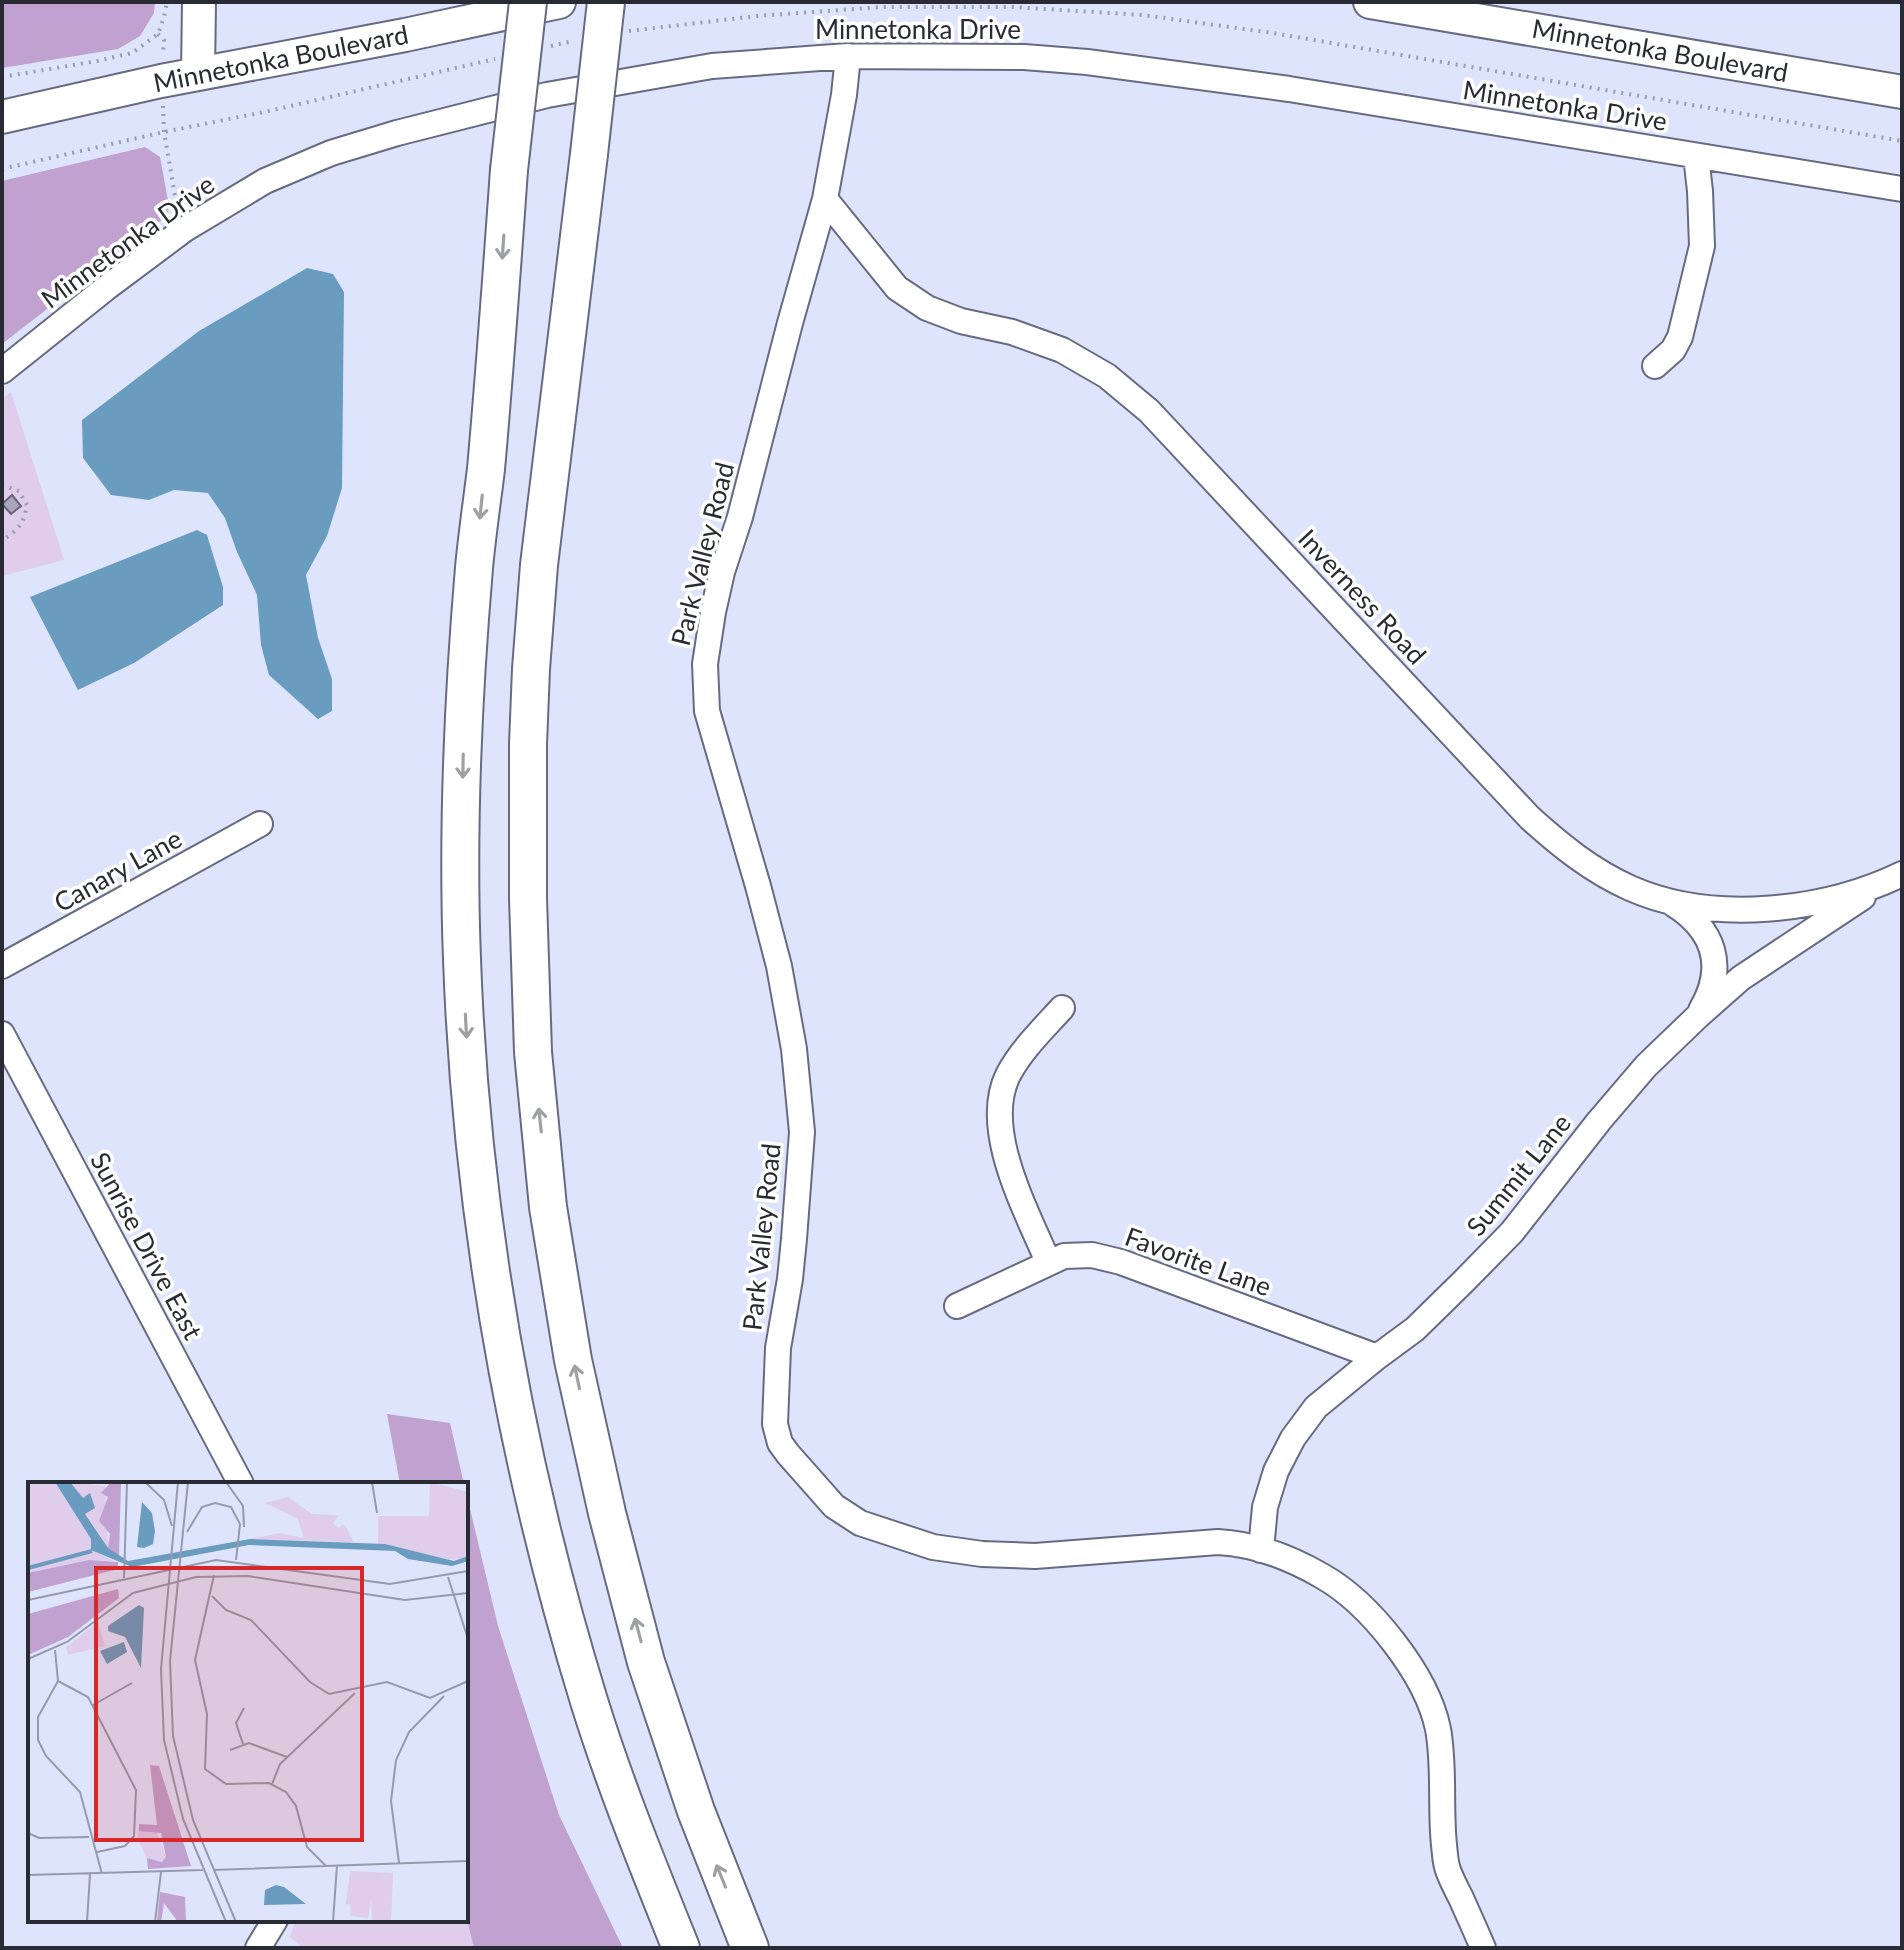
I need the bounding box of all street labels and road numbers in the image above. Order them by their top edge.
street label: Minnetonka Boulevard [1530,12,1791,88]
street label: Minnetonka Drive [815,13,1021,45]
street label: Minnetonka Boulevard [151,18,411,98]
street label: Minnetonka Drive [1461,73,1669,137]
street label: Minnetonka Drive [35,168,220,315]
street label: Park Valley Road [664,459,740,649]
street label: Inverness Road [1292,522,1433,670]
street label: Canary Lane [48,822,187,918]
street label: Summit Lane [1459,1107,1577,1242]
street label: Park Valley Road [735,1142,787,1332]
street label: Sunrise Drive East [84,1147,210,1345]
street label: Favorite Lane [1121,1220,1276,1302]

